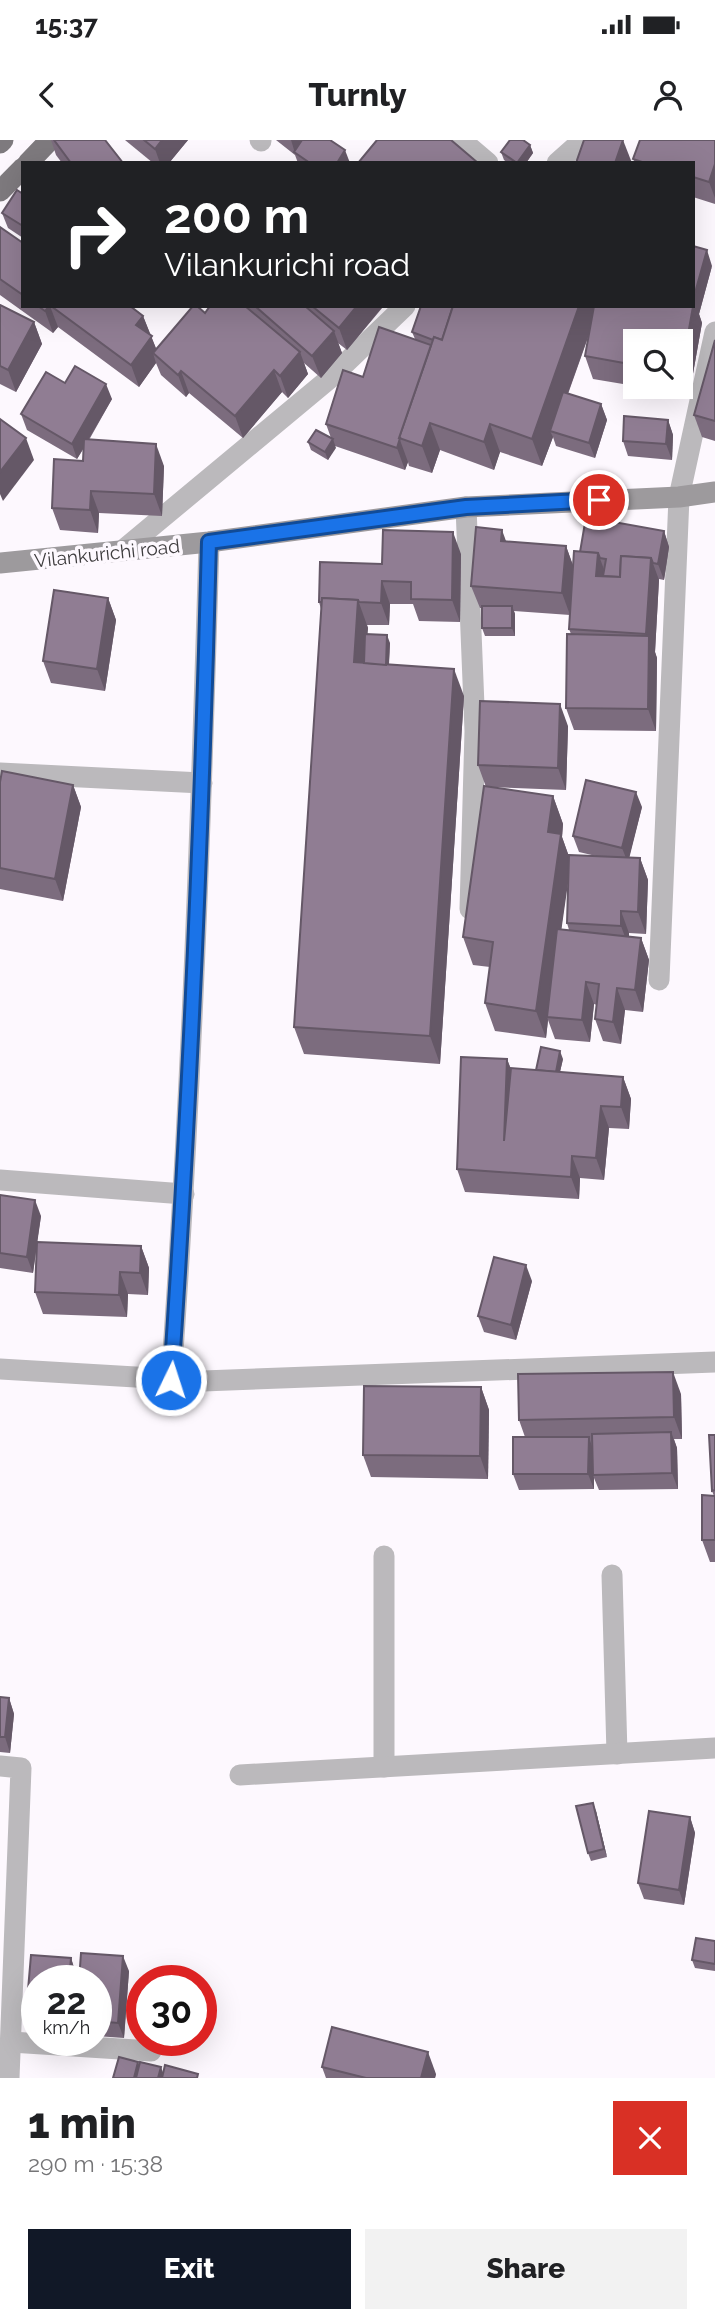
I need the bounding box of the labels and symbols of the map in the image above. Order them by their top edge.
pin [569,470,629,530]
street label: Vilankurichi road [33,534,181,572]
position arrow [134,1343,208,1417]
speed limit sign: 30 [126,1965,217,2056]

